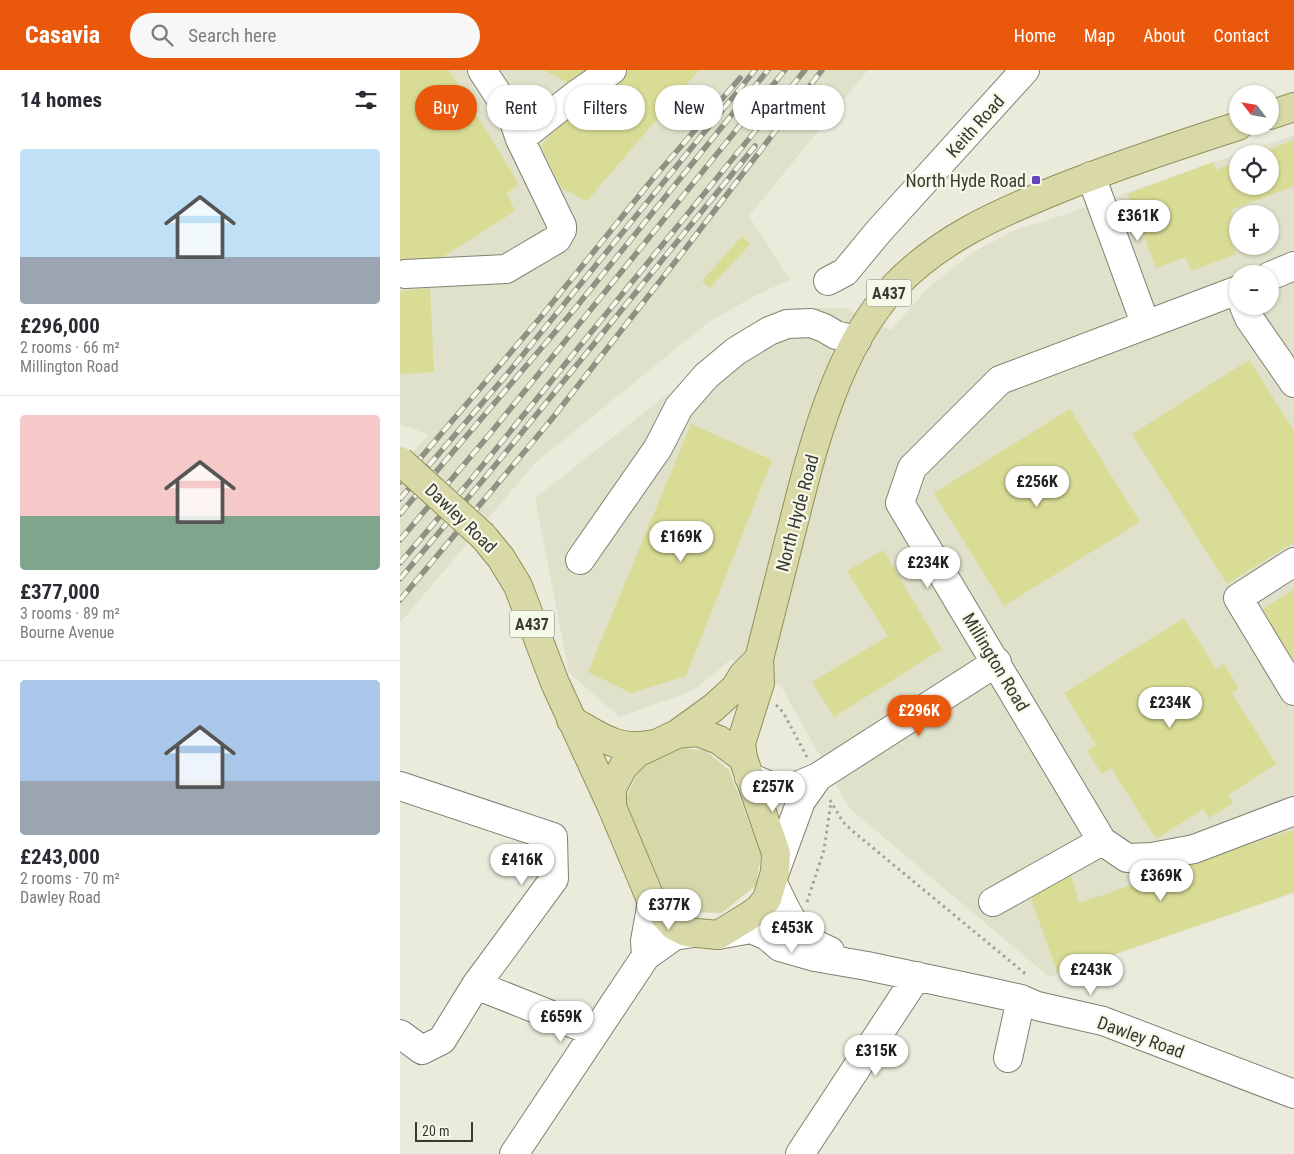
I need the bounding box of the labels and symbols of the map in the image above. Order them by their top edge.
north arrow [1229,85,1279,135]
street label: Keith Road [942,91,1008,161]
place label: North Hyde Road [906,170,1026,191]
marker: North Hyde Road [1030,174,1042,186]
pin: £361K [1103,200,1173,242]
road number: A437 [866,280,912,307]
street label: North Hyde Road [771,452,823,574]
pin: £256K [1002,466,1072,508]
street label: Dawley Road [421,479,501,557]
pin: £169K [646,520,716,563]
pin: £234K [893,546,963,589]
street label: Millington Road [958,609,1034,715]
road number: A437 [510,610,554,638]
pin: £234K [1135,686,1205,729]
pin: £296K [884,694,954,737]
pin: £257K [738,770,808,813]
pin: £416K [487,844,557,886]
pin: £369K [1126,860,1196,902]
pin: £377K [634,888,704,931]
pin: £453K [757,912,827,954]
pin: £243K [1056,954,1126,996]
pin: £659K [526,1000,596,1043]
street label: Dawley Road [1095,1012,1187,1062]
pin: £315K [841,1034,911,1077]
scale bar [415,1119,472,1142]

